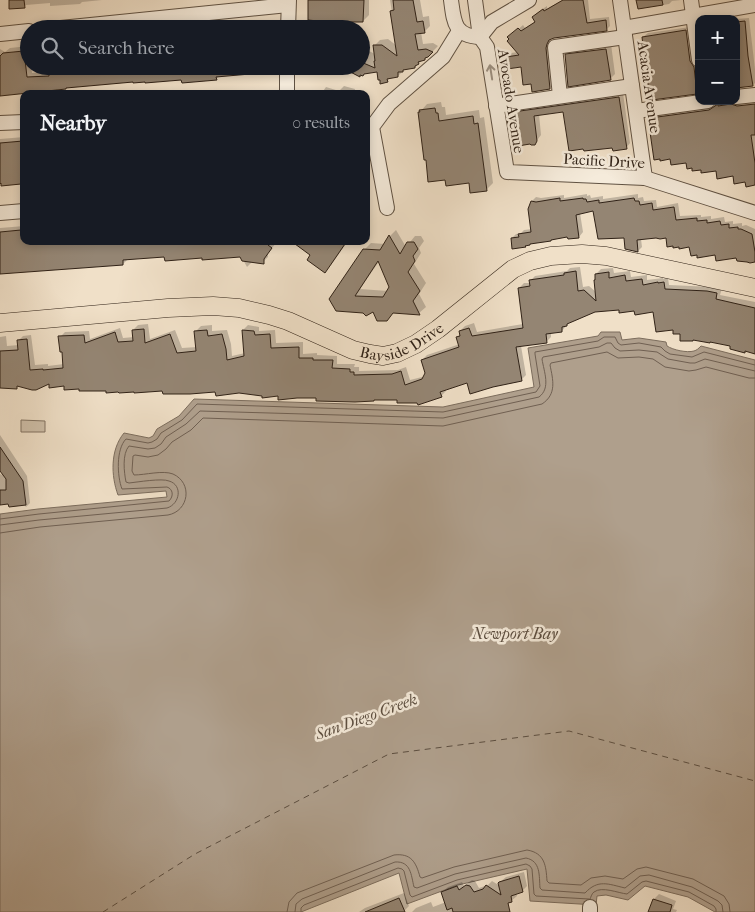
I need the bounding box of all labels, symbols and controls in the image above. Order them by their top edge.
map controls [695,15,740,105]
button: + [695,15,740,60]
search box [20,20,370,75]
icon: search [38,34,66,62]
text: Search here [78,37,174,59]
street label: Acacia Avenue [633,39,664,135]
street label: Avocado Avenue [494,47,528,155]
button: − [695,60,740,105]
one-way arrow [486,65,496,81]
text: Nearby [40,111,106,135]
text: 0 results [292,113,350,132]
street label: Pacific Drive [563,150,646,172]
street label: Bayside Drive [358,319,448,365]
water label: Newport Bay [471,624,558,643]
water label: San Diego Creek [312,689,420,744]

